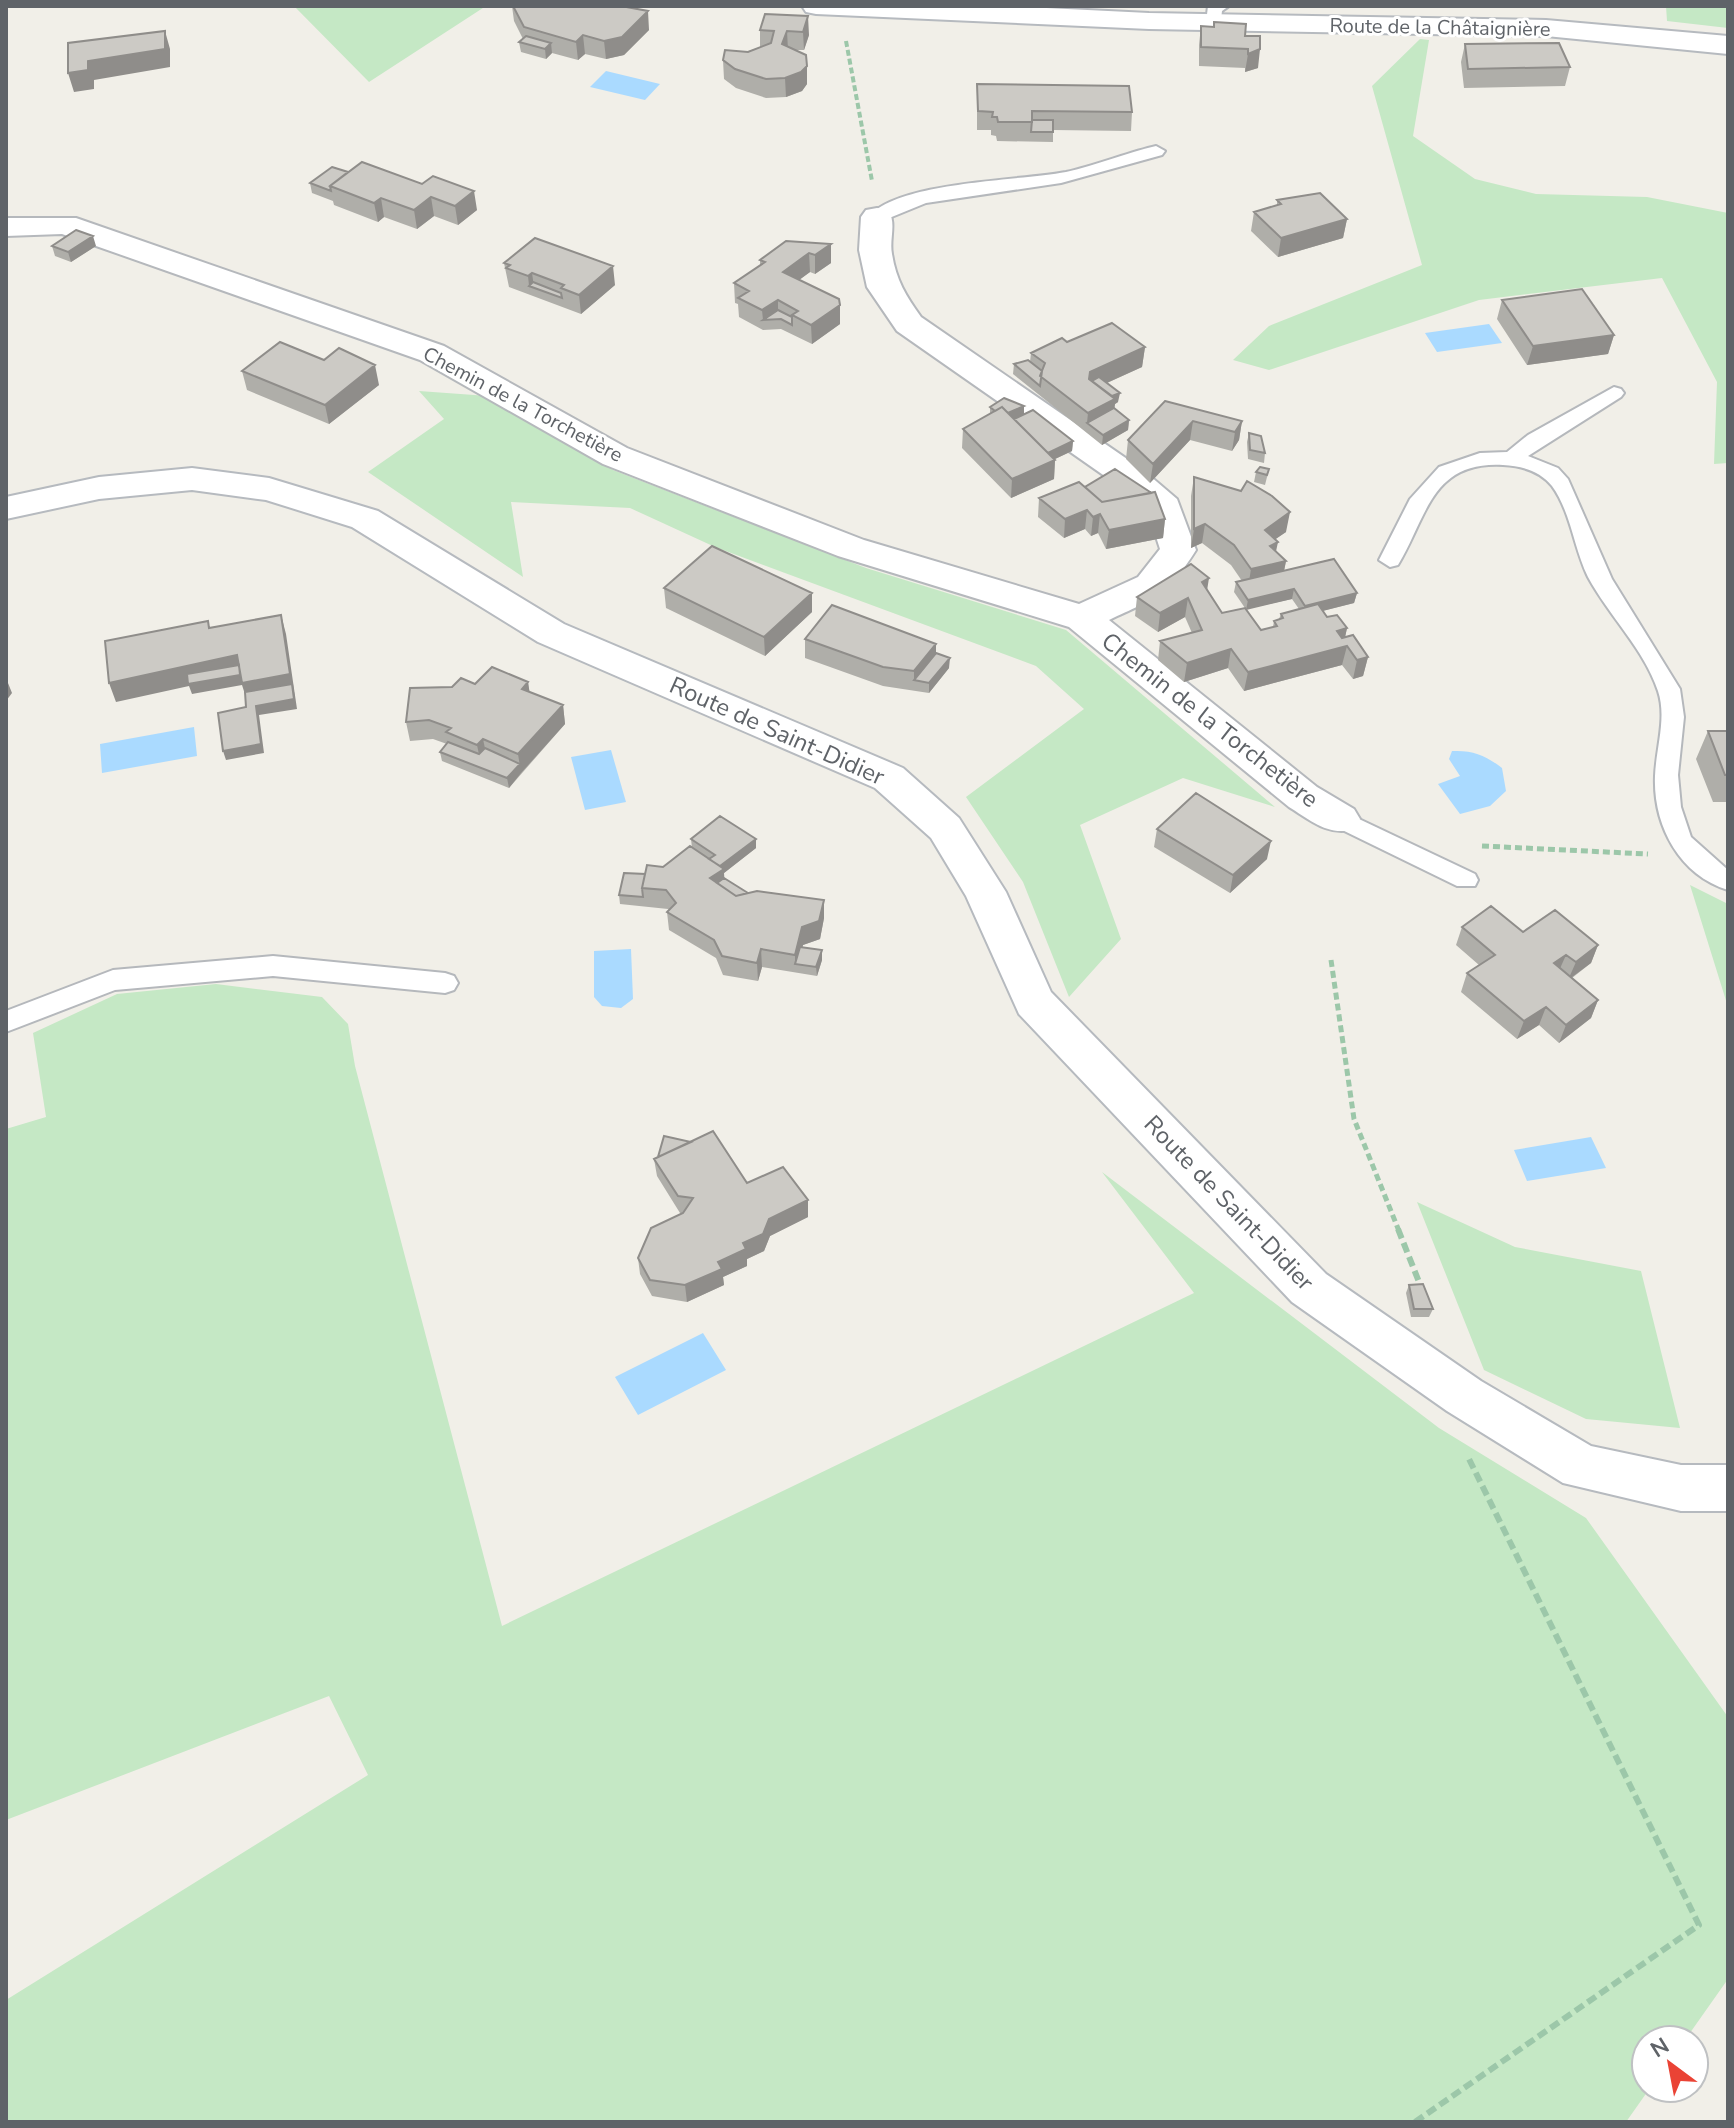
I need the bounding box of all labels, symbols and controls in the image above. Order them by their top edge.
street label: Route de la Châtaignière [1329,12,1551,43]
street label: Chemin de la Torchetière [418,340,627,469]
street label: Chemin de la Torchetière [1095,625,1325,815]
street label: Route de Saint-Didier [664,669,890,793]
street label: Route de Saint-Didier [1137,1108,1321,1298]
north arrow [1630,2024,1710,2104]
text: N [1645,2031,1675,2065]

